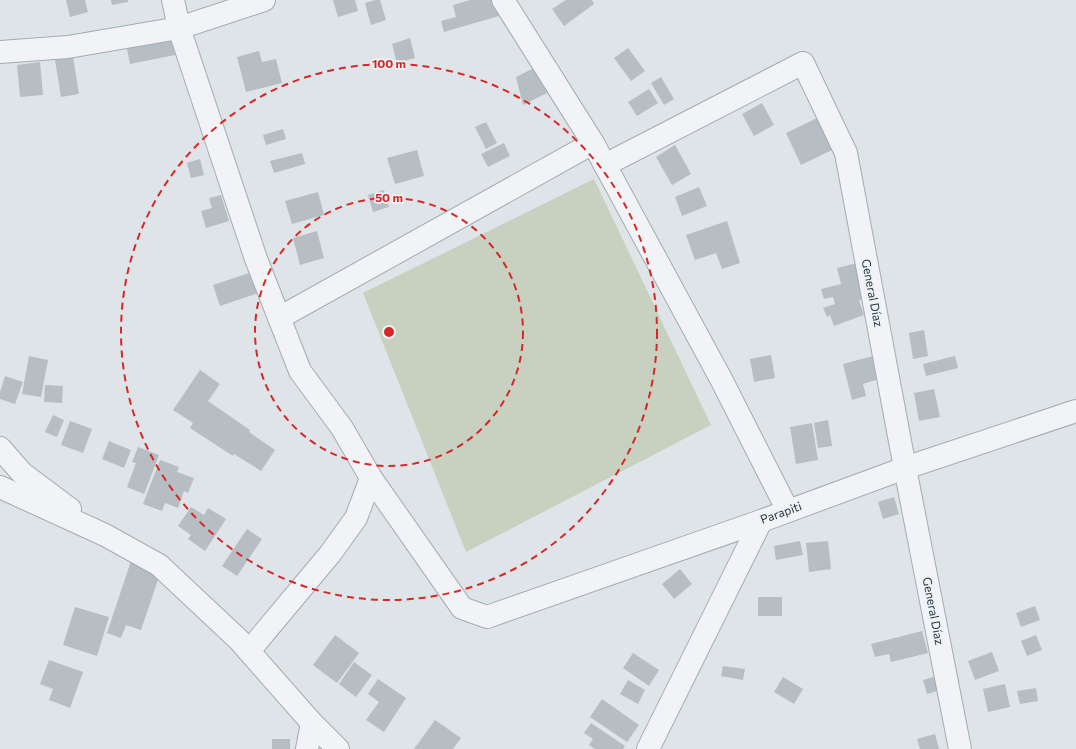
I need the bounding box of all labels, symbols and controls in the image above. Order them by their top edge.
text: 100 m [372,56,406,70]
text: 50 m [375,190,403,204]
street label: General Díaz [860,258,886,328]
centre of rings [382,325,396,339]
street label: Parapiti [758,498,803,526]
street label: General Díaz [921,576,947,646]

